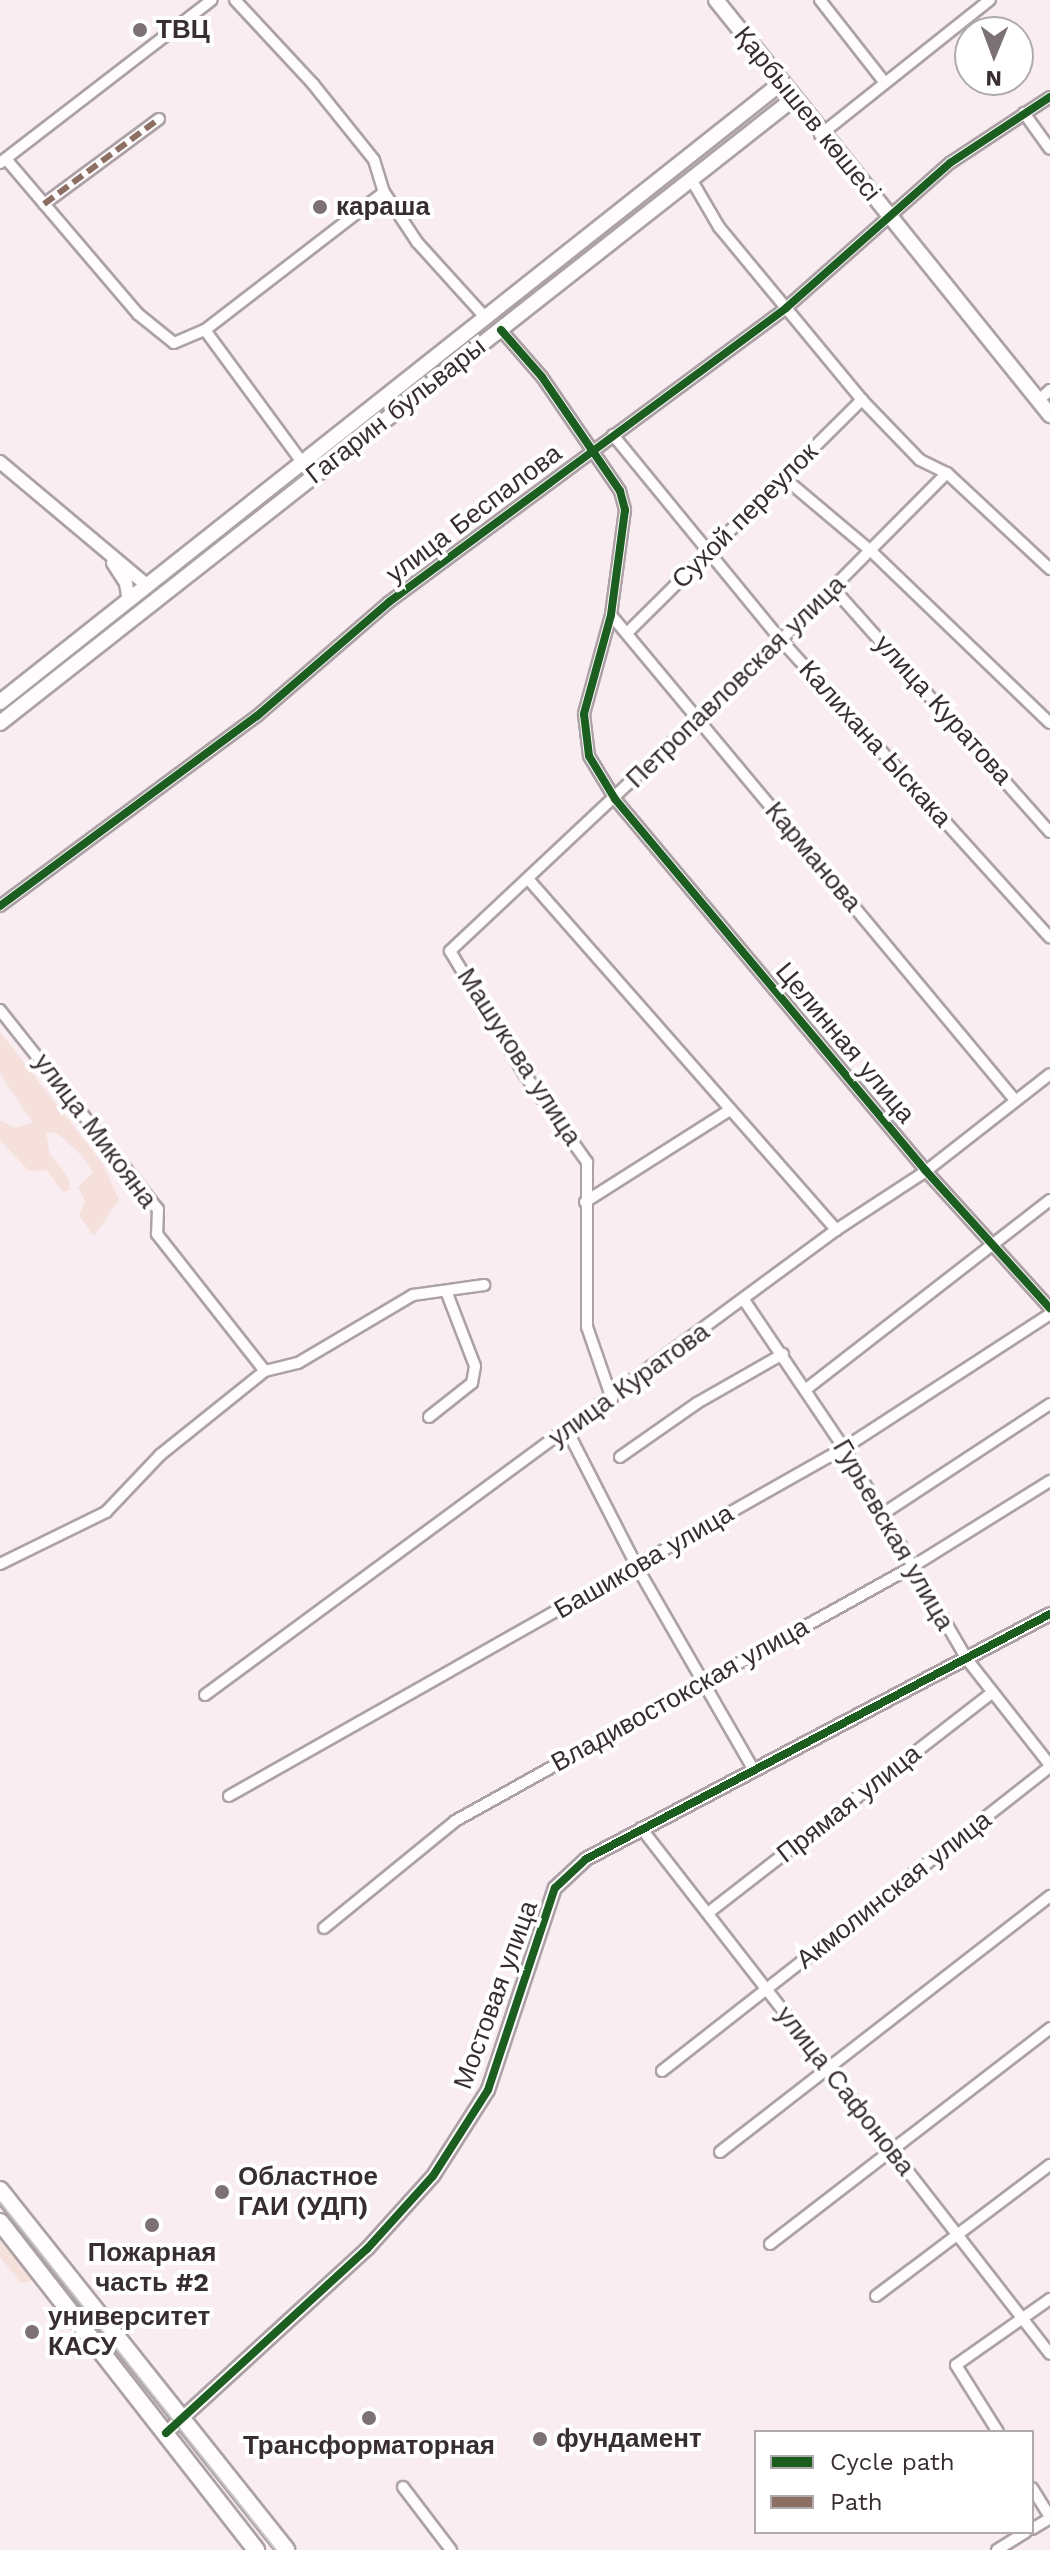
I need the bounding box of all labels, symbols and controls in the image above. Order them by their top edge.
place label: ТВЦ [156,14,210,46]
north arrow [954,16,1034,96]
street label: Қарбышев көшесі [727,20,887,208]
marker: ТВЦ [131,21,149,39]
text: N [985,66,1002,91]
place label: караша [336,191,430,223]
marker: караша [311,198,329,216]
street label: Гагарин бульвары [300,331,492,491]
street label: Сухой переулок [666,437,824,595]
street label: улица Беспалова [380,438,568,590]
street label: Петропавловская улица [620,569,852,795]
street label: улица Куратова [868,629,1018,791]
street label: Калихана Ыскака [792,654,958,834]
street label: Карманова [758,796,868,918]
street label: Целинная улица [769,956,921,1130]
street label: Машукова улица [450,963,588,1151]
street label: улица Микояна [27,1048,163,1214]
street label: улица Куратова [543,1316,715,1454]
street label: Гурьевская улица [826,1434,960,1636]
street label: Башикова улица [549,1498,739,1626]
street label: Владивостокская улица [546,1611,814,1779]
street label: Прямая улица [771,1738,927,1870]
street label: Акмолинская улица [790,1804,998,1976]
street label: Мостовая улица [448,1897,544,2093]
street label: улица Сафонова [769,2000,921,2182]
place label: Областное ГАИ (УДП) [238,2161,378,2222]
marker: Областное ГАИ (УДП) [213,2183,231,2201]
marker: Пожарная часть #2 [143,2216,161,2234]
place label: Пожарная часть #2 [88,2237,216,2298]
place label: университет КАСУ [48,2301,210,2362]
marker: университет КАСУ [23,2323,41,2341]
marker: Трансформаторная [360,2409,378,2427]
place label: фундамент [556,2423,702,2455]
place label: Трансформаторная [243,2430,495,2462]
marker: фундамент [531,2430,549,2448]
legend [754,2430,1034,2534]
text: Cycle path [830,2448,955,2476]
text: Path [830,2488,883,2516]

